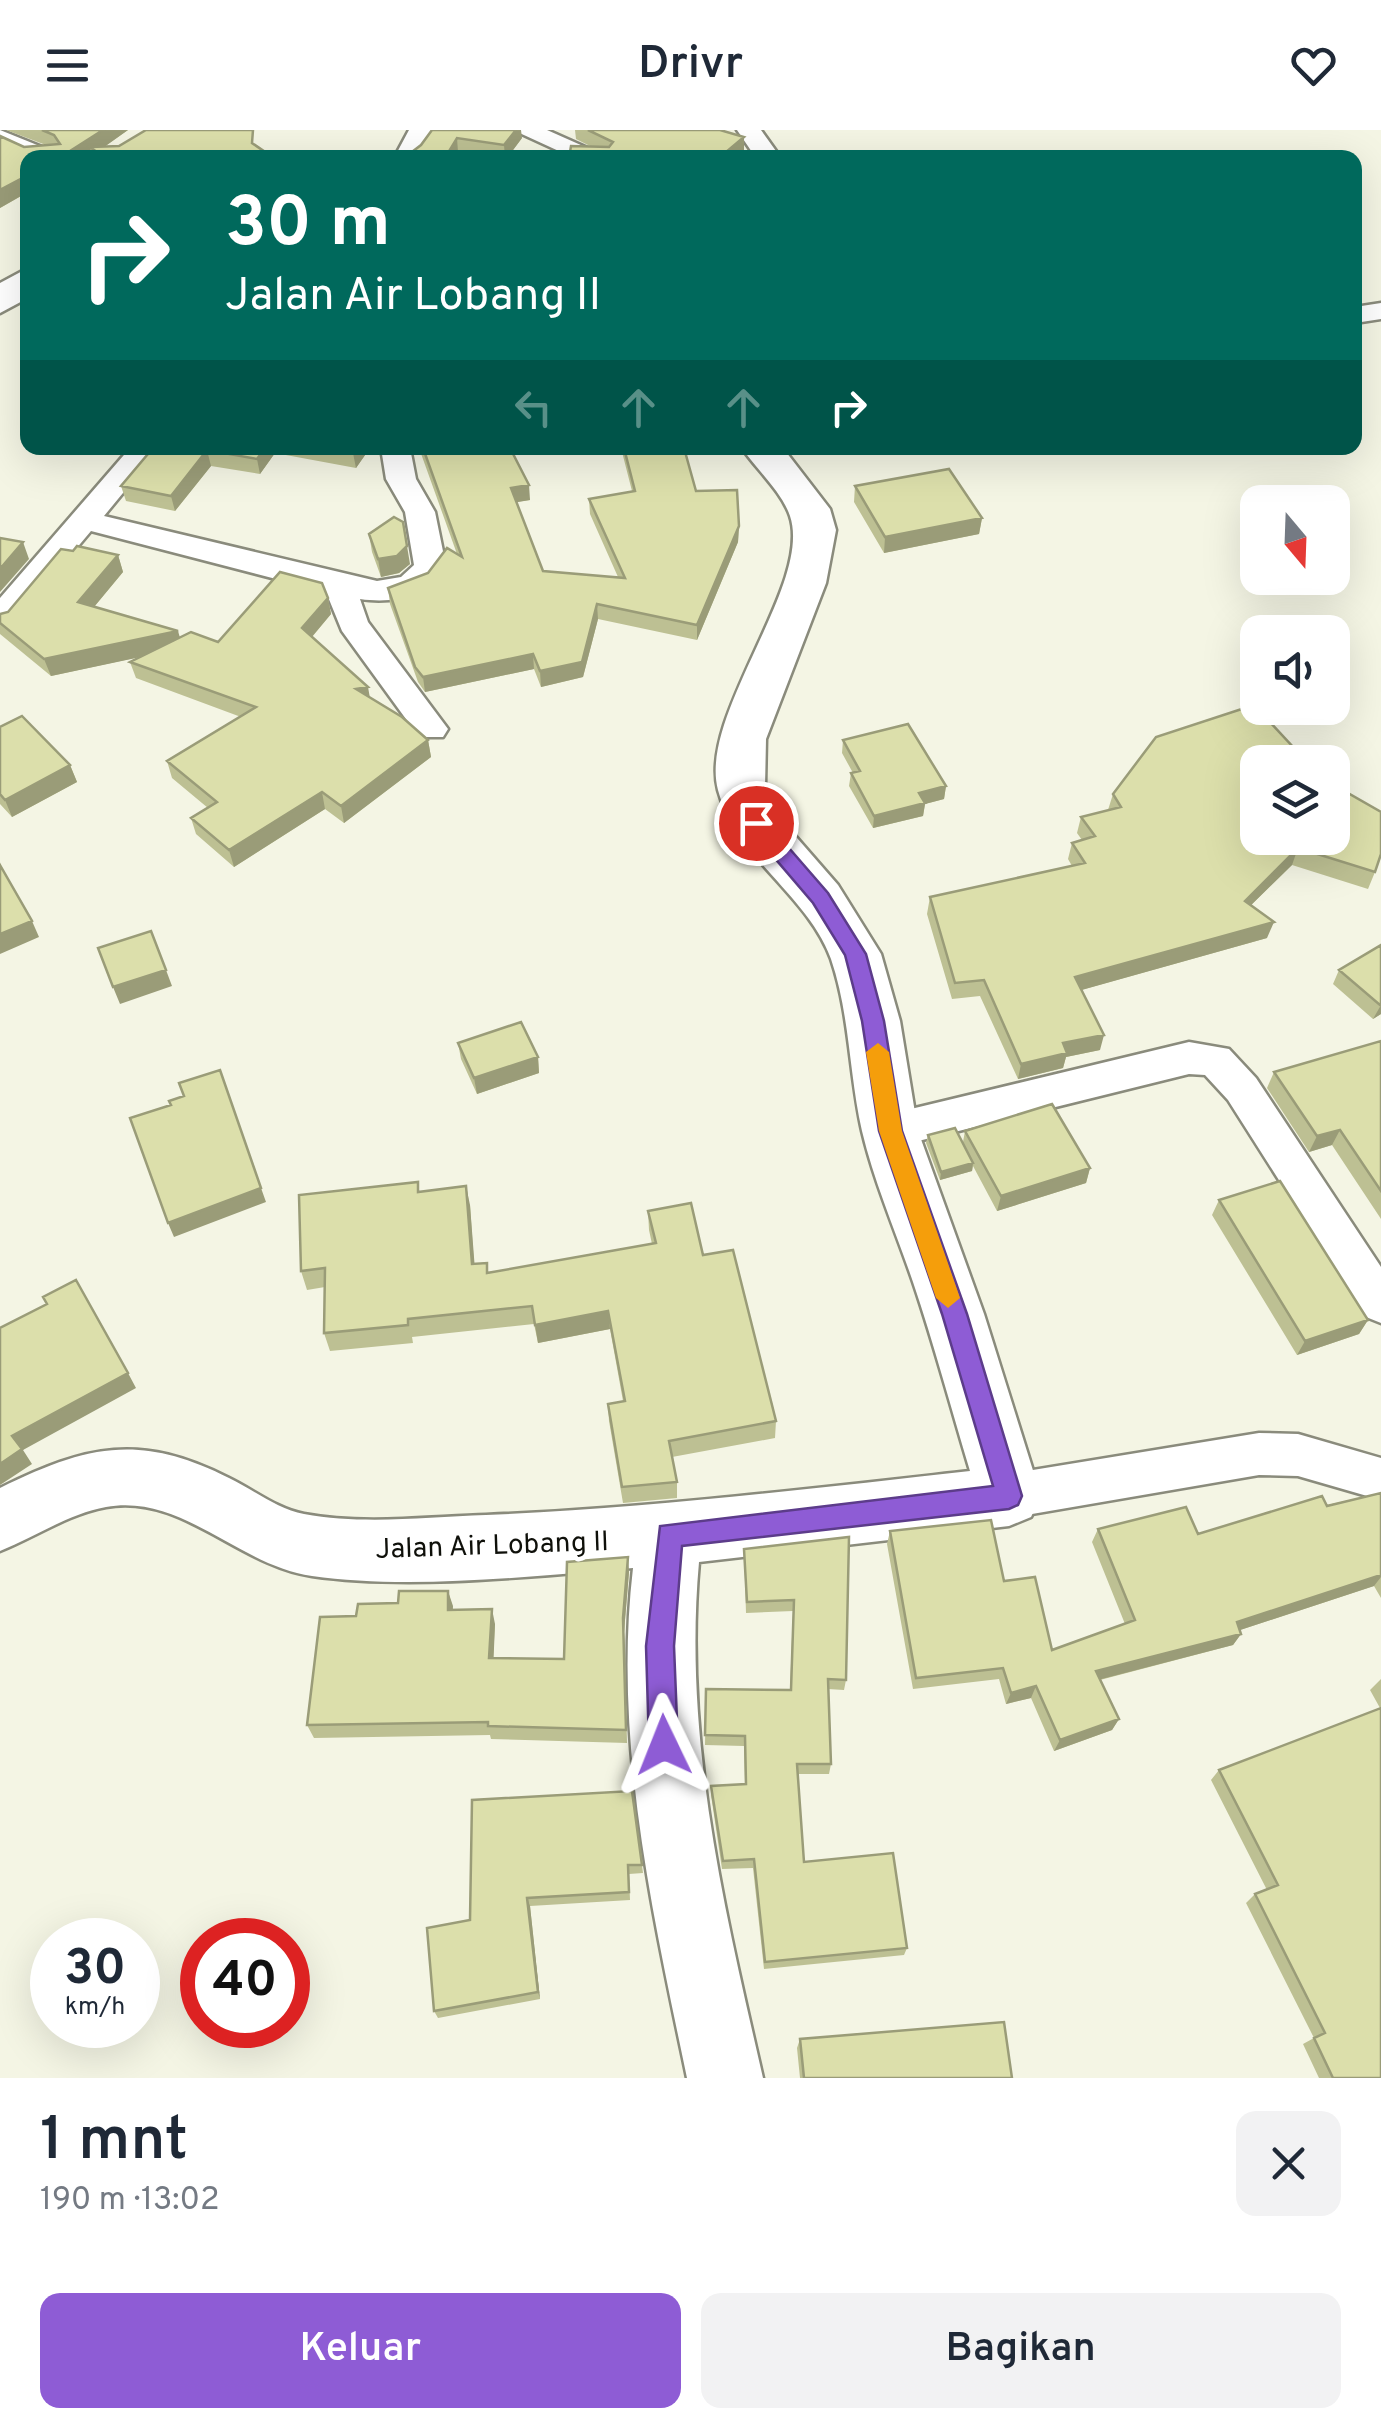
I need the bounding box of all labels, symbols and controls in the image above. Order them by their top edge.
text: Drivr [638,37,743,94]
icon: menu [40,38,95,93]
icon: heart [1286,38,1341,93]
text: 30 m [225,182,391,271]
icon: right [60,190,190,320]
text: Jalan Air Lobang II [225,269,601,326]
icon: left [506,380,561,435]
icon: ahead [611,380,666,435]
icon: ahead [716,380,771,435]
icon: right [821,380,876,435]
north arrow [1240,485,1350,595]
map controls [1240,485,1350,855]
button: sound [1240,615,1350,725]
button: layers [1240,745,1350,855]
pin [714,781,799,866]
icon: arrive [729,796,784,851]
street label: Jalan Air Lobang II [375,1525,610,1569]
position arrow [612,1693,716,1797]
speed limit sign: 40 [180,1918,310,2048]
text: 30 [64,1939,126,2002]
text: km/h [65,1992,125,2024]
text: 1 mnt [40,2105,188,2181]
button: close [1236,2111,1341,2216]
text: 190 m · 13:02 [40,2181,220,2221]
button: Keluar [40,2293,681,2408]
button: Bagikan [701,2293,1341,2408]

